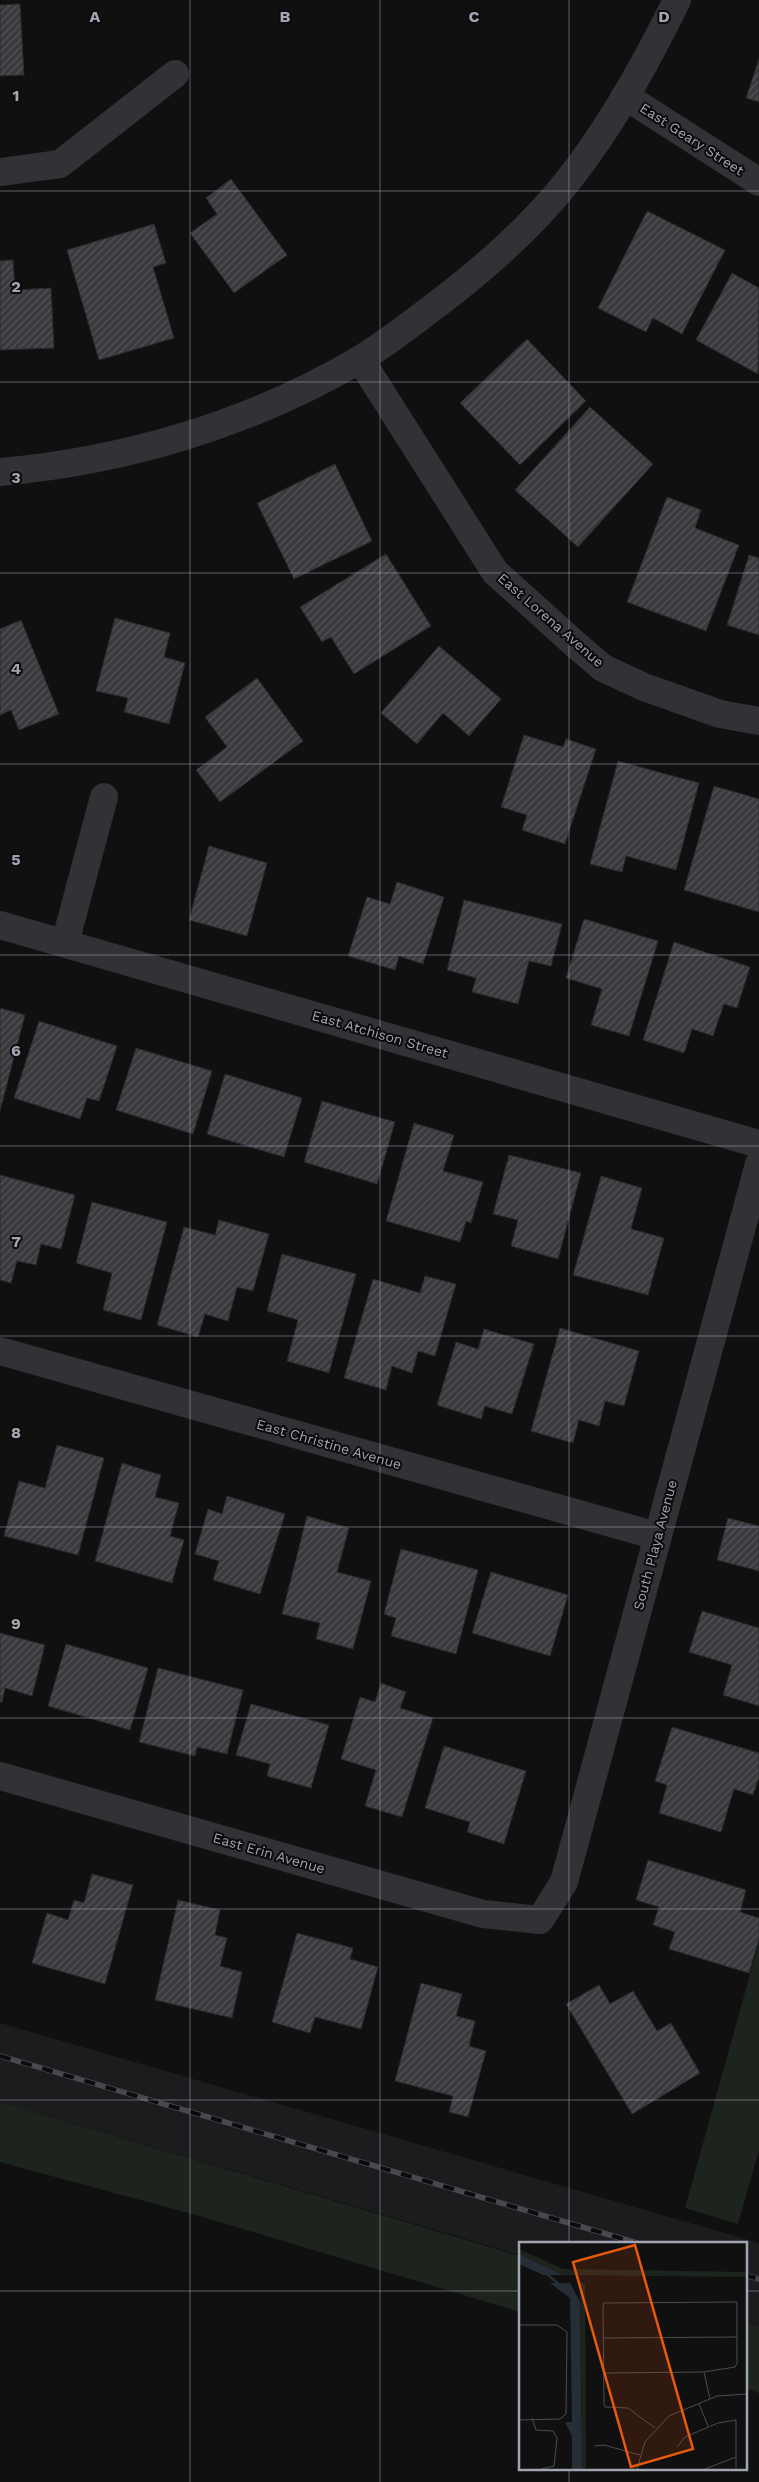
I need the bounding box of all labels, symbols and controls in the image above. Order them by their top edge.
text: A [90,7,101,26]
text: B [280,7,291,26]
text: C [469,7,480,26]
text: D [658,7,670,26]
text: 1 [13,86,19,105]
street label: East Geary Street [637,99,747,179]
text: 2 [11,277,21,296]
text: 3 [11,468,21,487]
street label: East Lorena Avenue [495,570,607,670]
text: 4 [11,659,21,678]
text: 5 [11,850,21,869]
street label: East Atchison Street [310,1007,450,1061]
text: 6 [11,1041,21,1060]
text: 7 [11,1232,21,1251]
street label: East Christine Avenue [255,1416,403,1472]
text: 8 [11,1423,21,1442]
street label: South Playa Avenue [630,1478,680,1612]
text: 9 [11,1614,21,1633]
street label: East Erin Avenue [211,1829,327,1877]
inset map [519,2242,746,2470]

